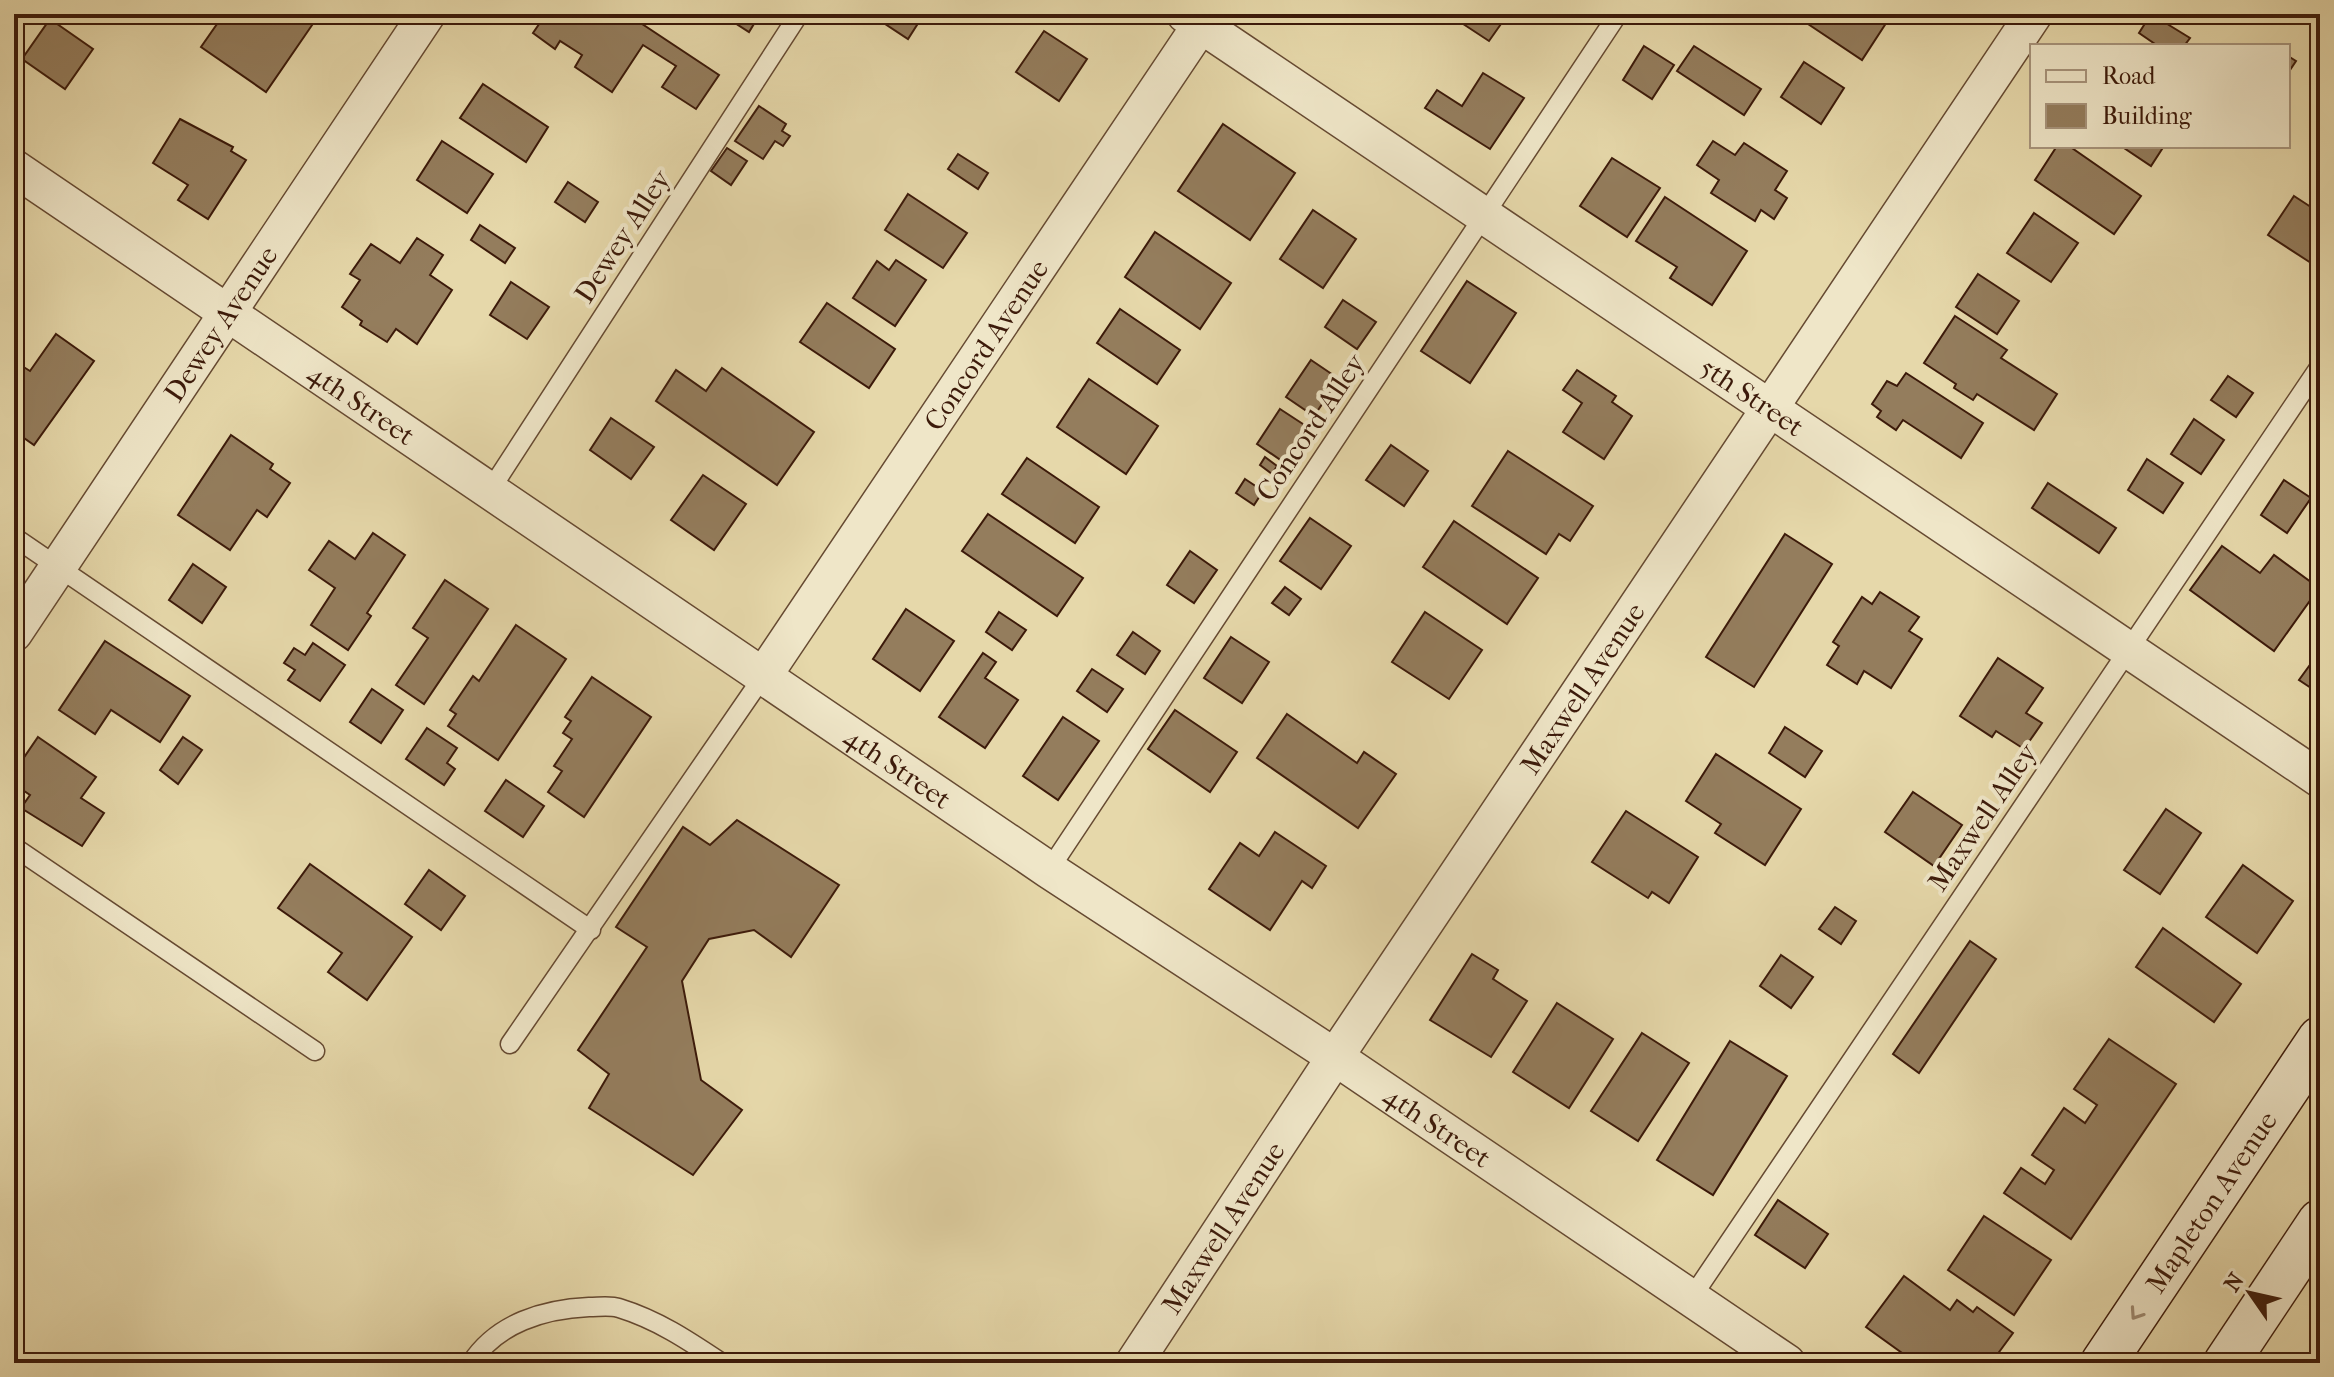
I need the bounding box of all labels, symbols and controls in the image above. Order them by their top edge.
legend [2030,44,2290,148]
text: Road [2102,62,2156,90]
text: Building [2102,102,2193,130]
street label: Dewey Alley [567,163,678,309]
street label: Dewey Avenue [157,240,285,408]
street label: Concord Avenue [917,253,1055,437]
street label: Concord Alley [1249,347,1372,507]
street label: 5th Street [1694,350,1810,443]
street label: 4th Street [301,356,421,452]
street label: Maxwell Avenue [1513,596,1652,780]
street label: 4th Street [838,720,957,816]
street label: Maxwell Alley [1921,736,2044,897]
street label: 4th Street [1377,1079,1497,1175]
street label: Mapleton Avenue [2139,1105,2284,1299]
street label: Maxwell Avenue [1155,1135,1292,1320]
north arrow [2210,1253,2290,1333]
text: N [2219,1268,2250,1297]
one-way arrow [2131,1305,2146,1319]

